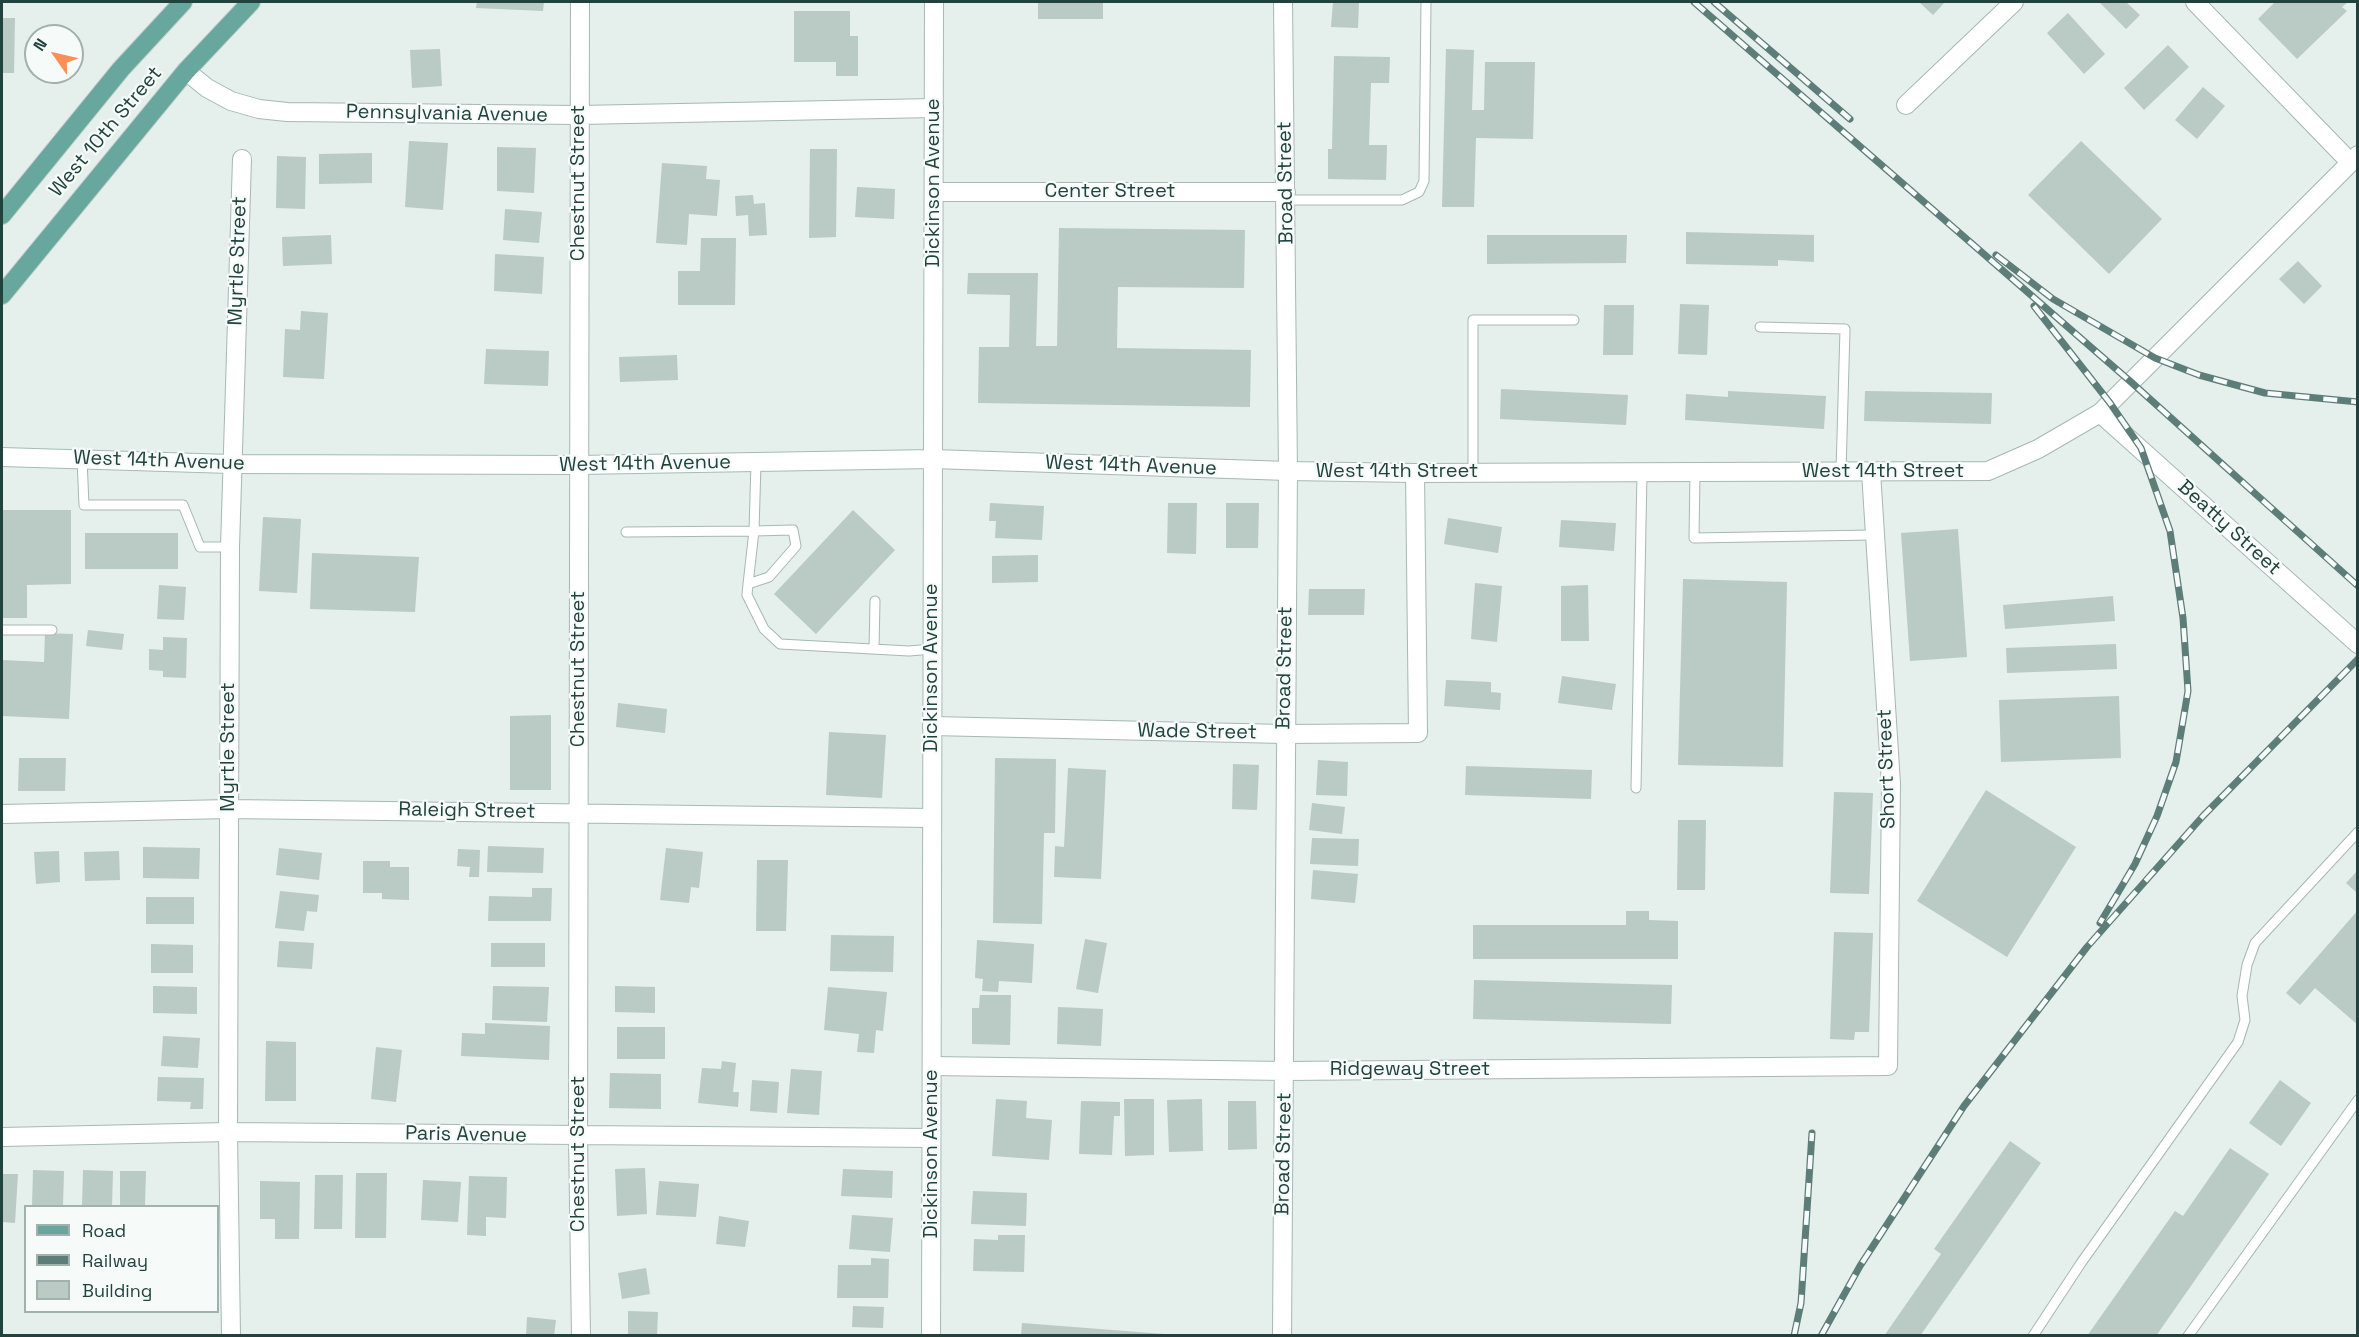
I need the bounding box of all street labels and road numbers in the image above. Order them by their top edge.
street label: West 10th Street [45,62,167,202]
street label: Dickinson Avenue [922,99,946,267]
street label: Pennsylvania Avenue [346,100,548,128]
street label: Chestnut Street [567,105,591,261]
street label: Broad Street [1273,121,1299,245]
street label: Center Street [1044,180,1176,204]
street label: Myrtle Street [224,196,252,326]
street label: West 14th Avenue [73,446,245,476]
street label: West 14th Avenue [559,451,731,477]
street label: West 14th Avenue [1045,451,1217,481]
street label: West 14th Street [1316,460,1478,484]
street label: West 14th Street [1802,460,1964,484]
street label: Beatty Street [2172,475,2286,581]
street label: Dickinson Avenue [920,584,944,752]
street label: Chestnut Street [567,591,591,747]
street label: Broad Street [1272,606,1298,730]
street label: Myrtle Street [217,682,241,812]
street label: Short Street [1873,709,1901,829]
street label: Wade Street [1137,719,1257,745]
street label: Raleigh Street [398,798,536,824]
street label: Ridgeway Street [1330,1058,1490,1082]
street label: Dickinson Avenue [920,1070,944,1238]
street label: Chestnut Street [567,1076,591,1232]
street label: Broad Street [1271,1092,1297,1216]
street label: Paris Avenue [405,1122,527,1148]

